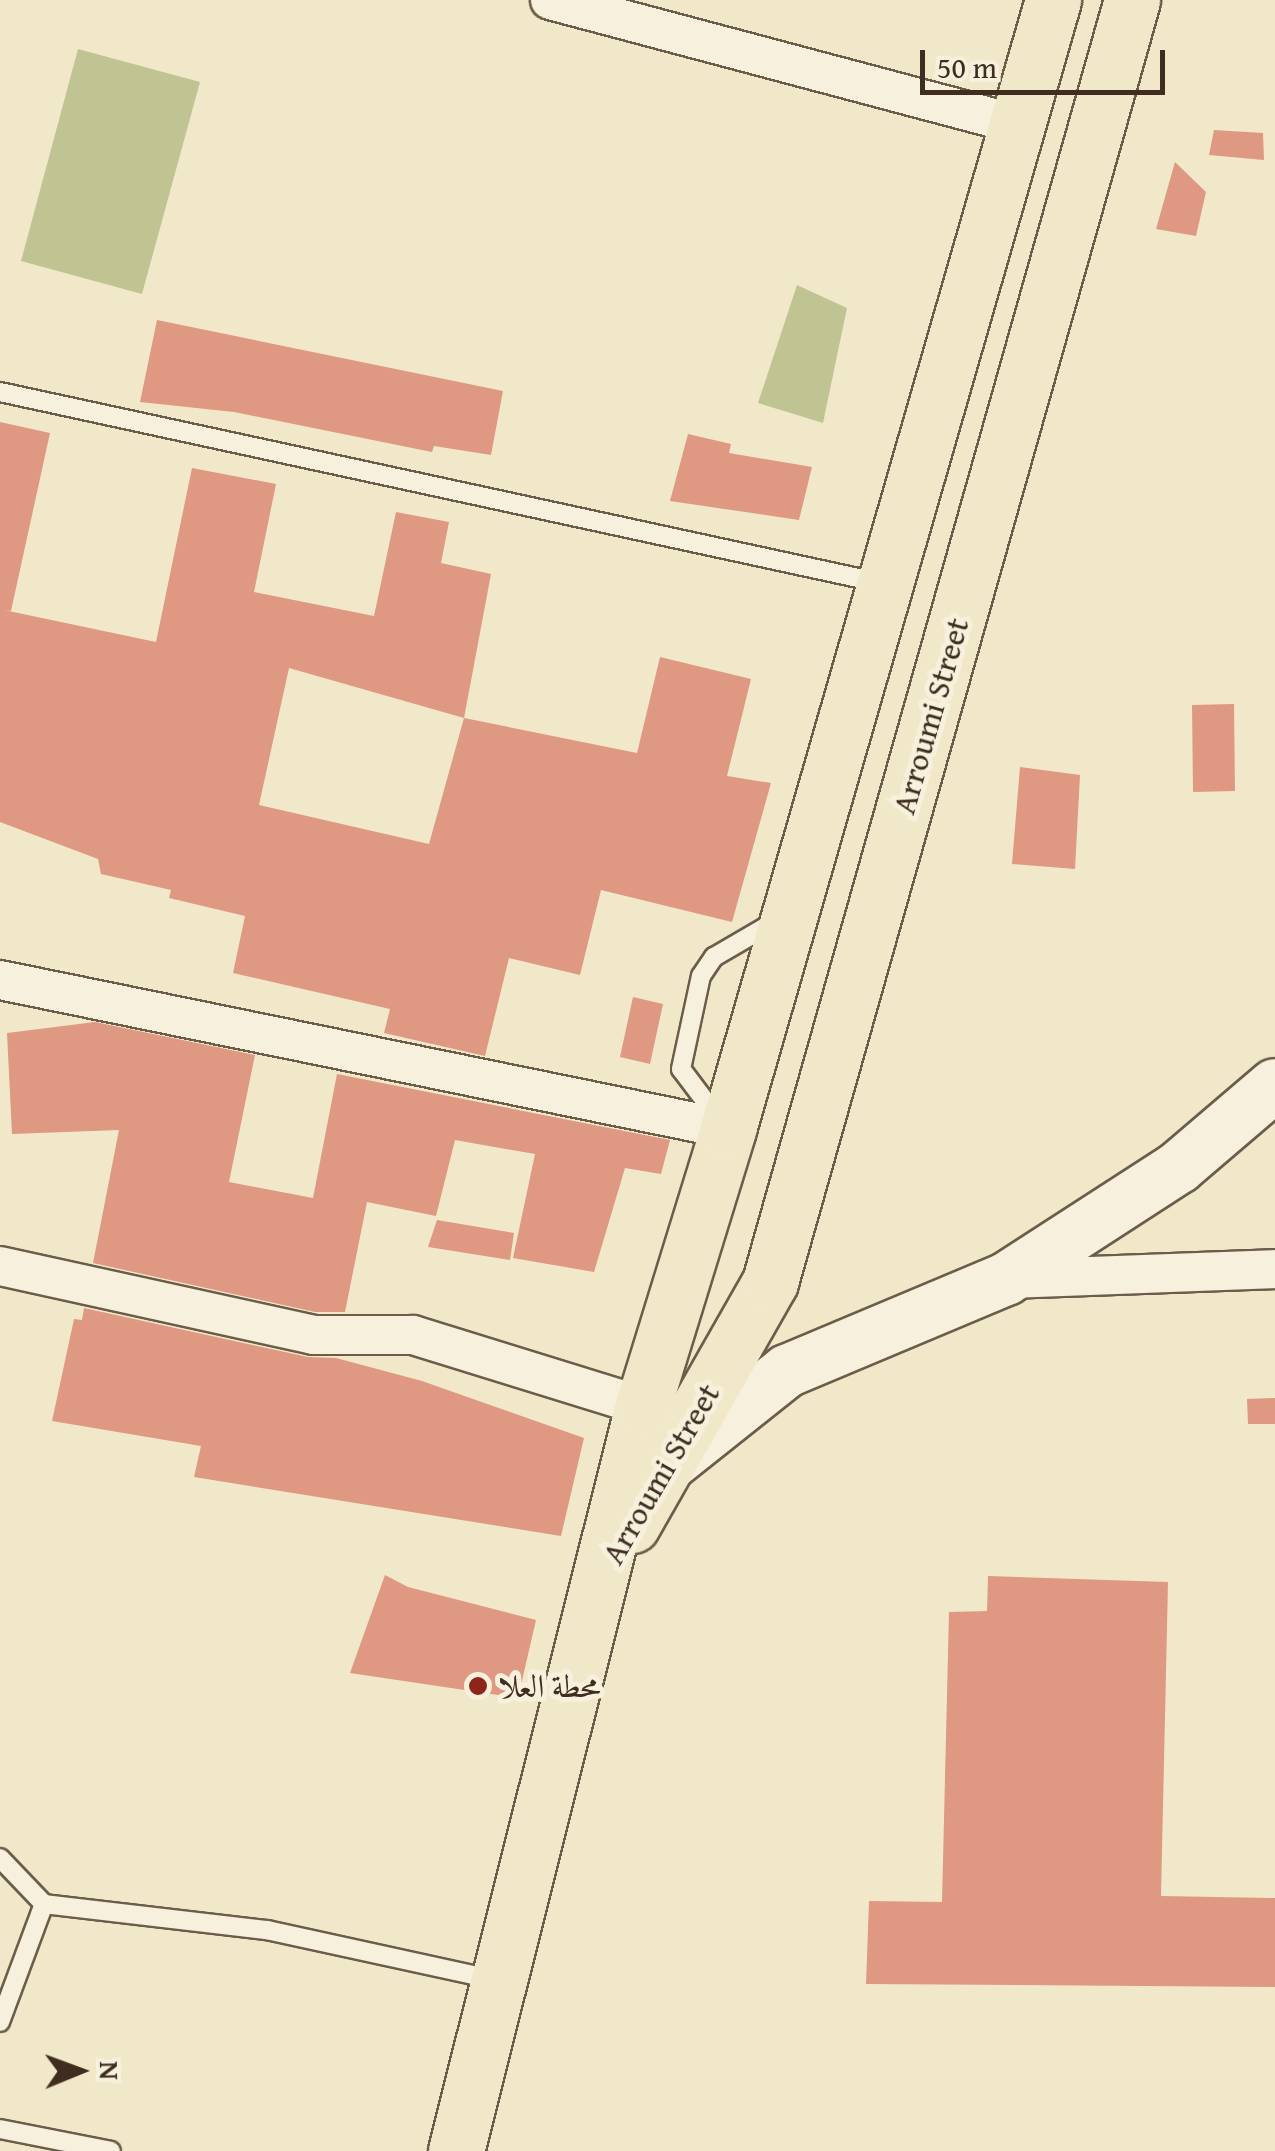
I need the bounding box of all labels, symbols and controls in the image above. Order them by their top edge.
scale bar [925,30,1170,92]
text: 50 m [937,45,997,89]
street label: Arroumi Street [885,614,977,818]
street label: Arroumi Street [594,1377,728,1571]
place label: محطة العلا [498,1667,601,1705]
marker: محطة العلا [467,1675,489,1697]
north arrow [30,2021,130,2121]
text: N [90,2061,131,2080]

